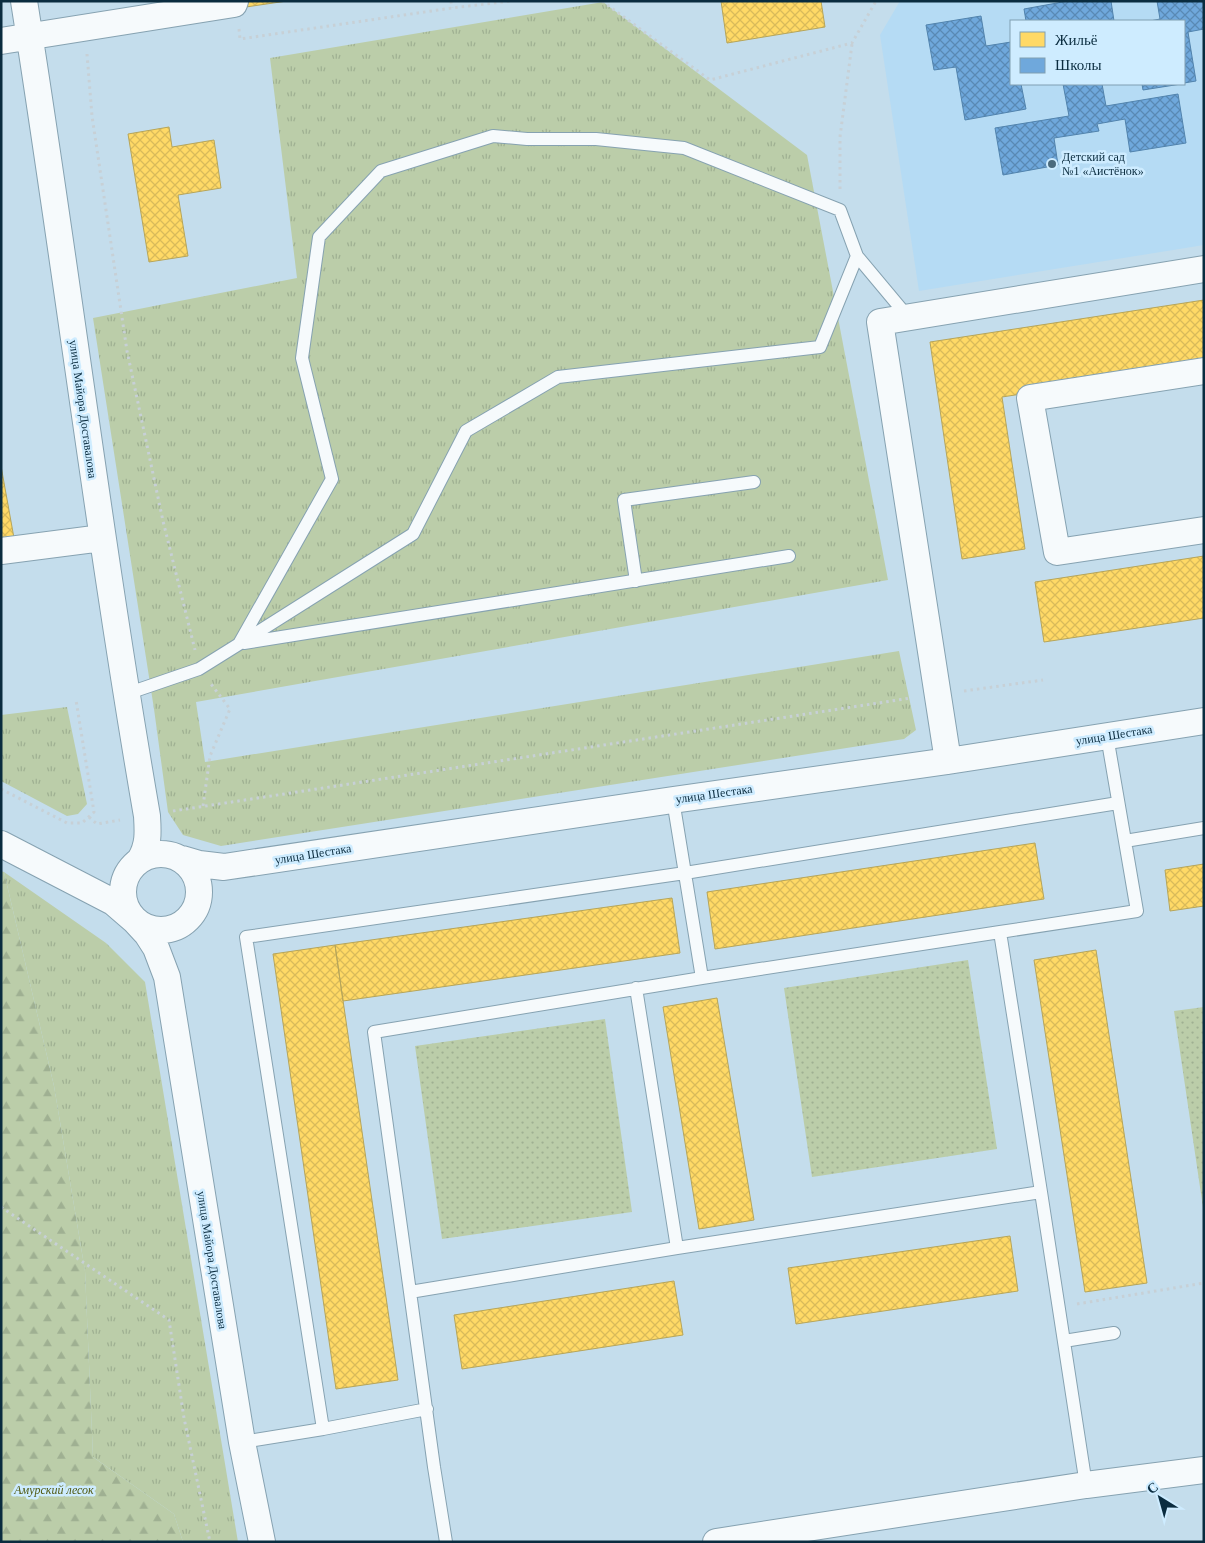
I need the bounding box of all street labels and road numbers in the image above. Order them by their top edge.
street label: улица Майора Доставалова [66,339,100,480]
street label: улица Шестака [1075,722,1154,748]
street label: улица Шестака [675,782,754,806]
street label: улица Шестака [274,841,353,867]
street label: улица Майора Доставалова [194,1190,230,1331]

